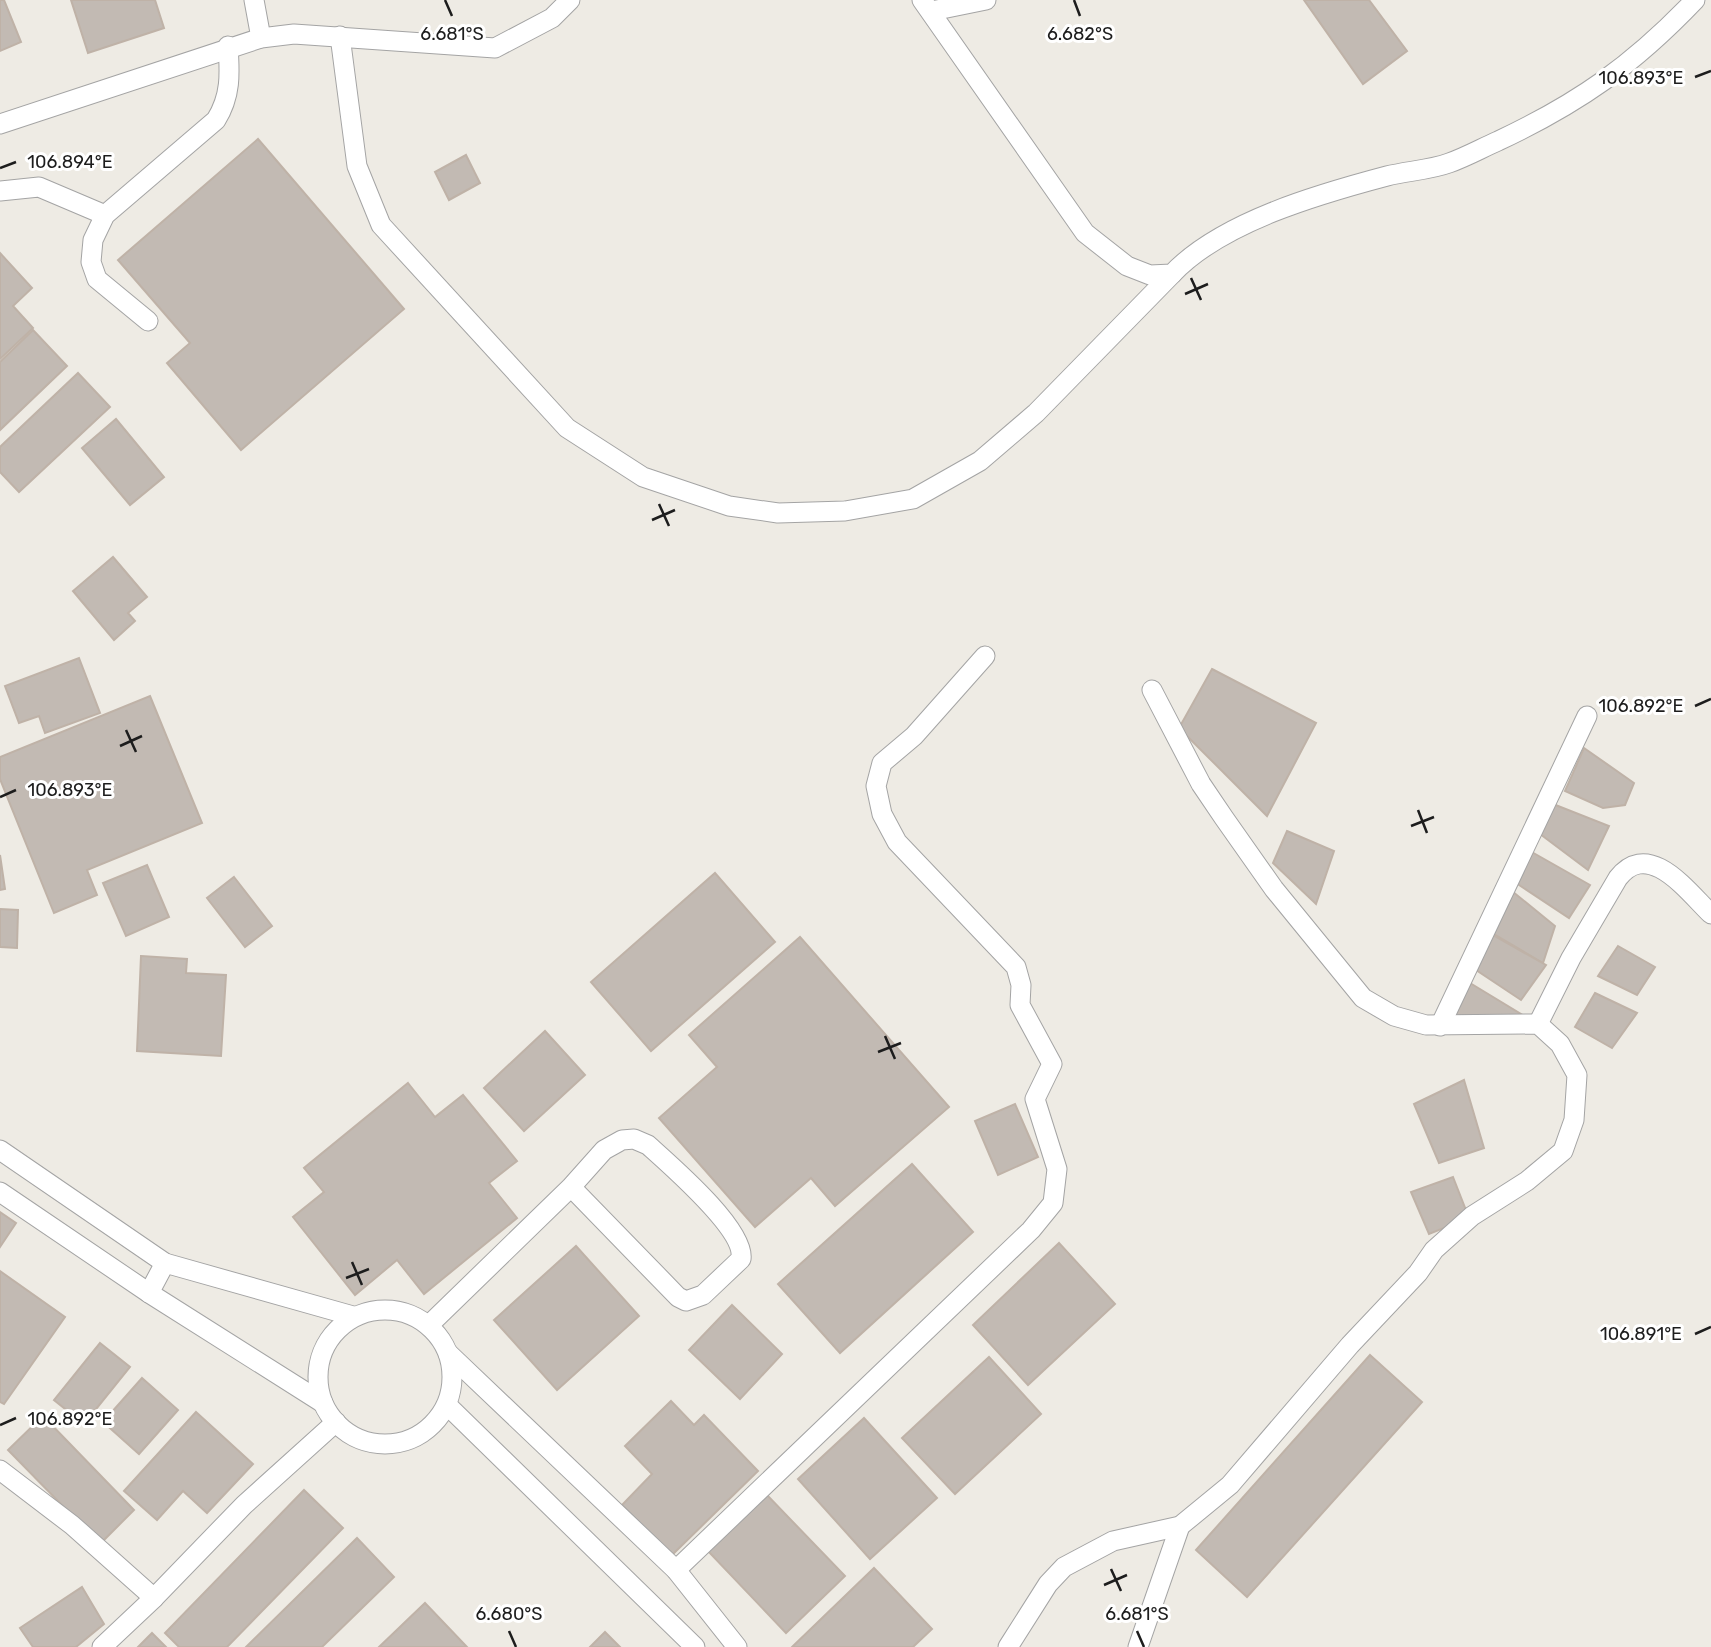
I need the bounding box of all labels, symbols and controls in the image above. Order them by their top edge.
text: 6.681°S [420,23,484,45]
text: 6.682°S [1047,23,1113,45]
text: 106.893°E [1599,67,1683,89]
text: 106.894°E [27,151,113,173]
text: 106.892°E [1599,695,1683,717]
text: 106.893°E [28,779,112,801]
text: 106.891°E [1600,1323,1682,1345]
text: 106.892°E [28,1408,112,1430]
text: 6.680°S [475,1603,543,1625]
text: 6.681°S [1105,1603,1169,1625]

